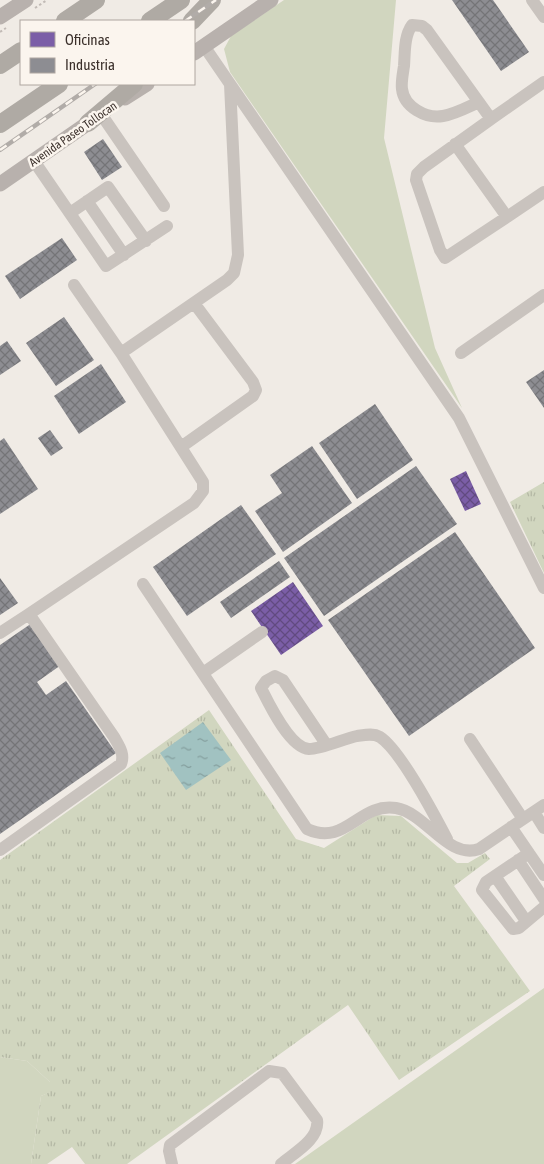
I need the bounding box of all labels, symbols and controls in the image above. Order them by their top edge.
legend [20,20,195,85]
text: Oficinas [65,31,110,48]
text: Industria [65,56,115,73]
street label: Avenida Paseo Tollocan [27,99,119,169]

